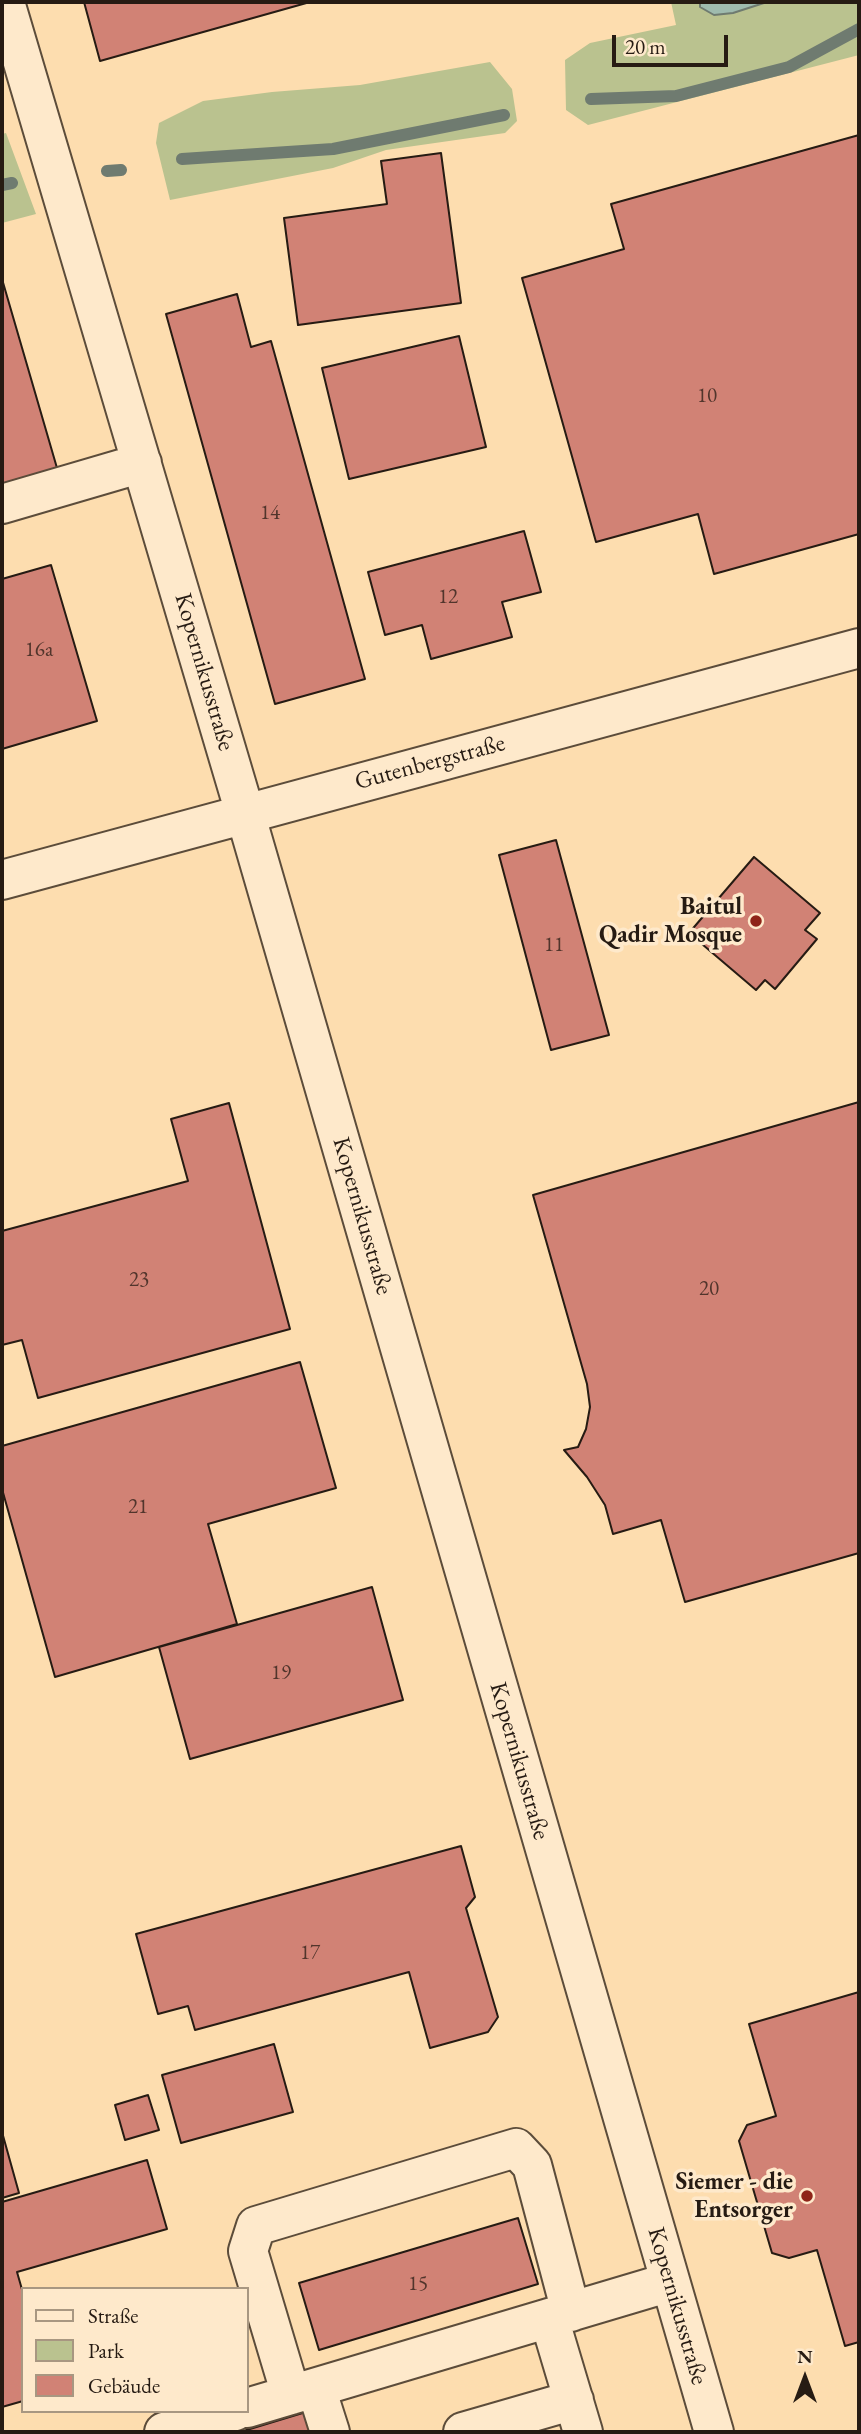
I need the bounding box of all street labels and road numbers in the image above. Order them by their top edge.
street label: Kopernikusstraße [168,590,240,754]
street label: Gutenbergstraße [352,729,508,797]
street label: Kopernikusstraße [326,1134,398,1298]
street label: Kopernikusstraße [483,1679,555,1843]
street label: Kopernikusstraße [641,2224,713,2388]

